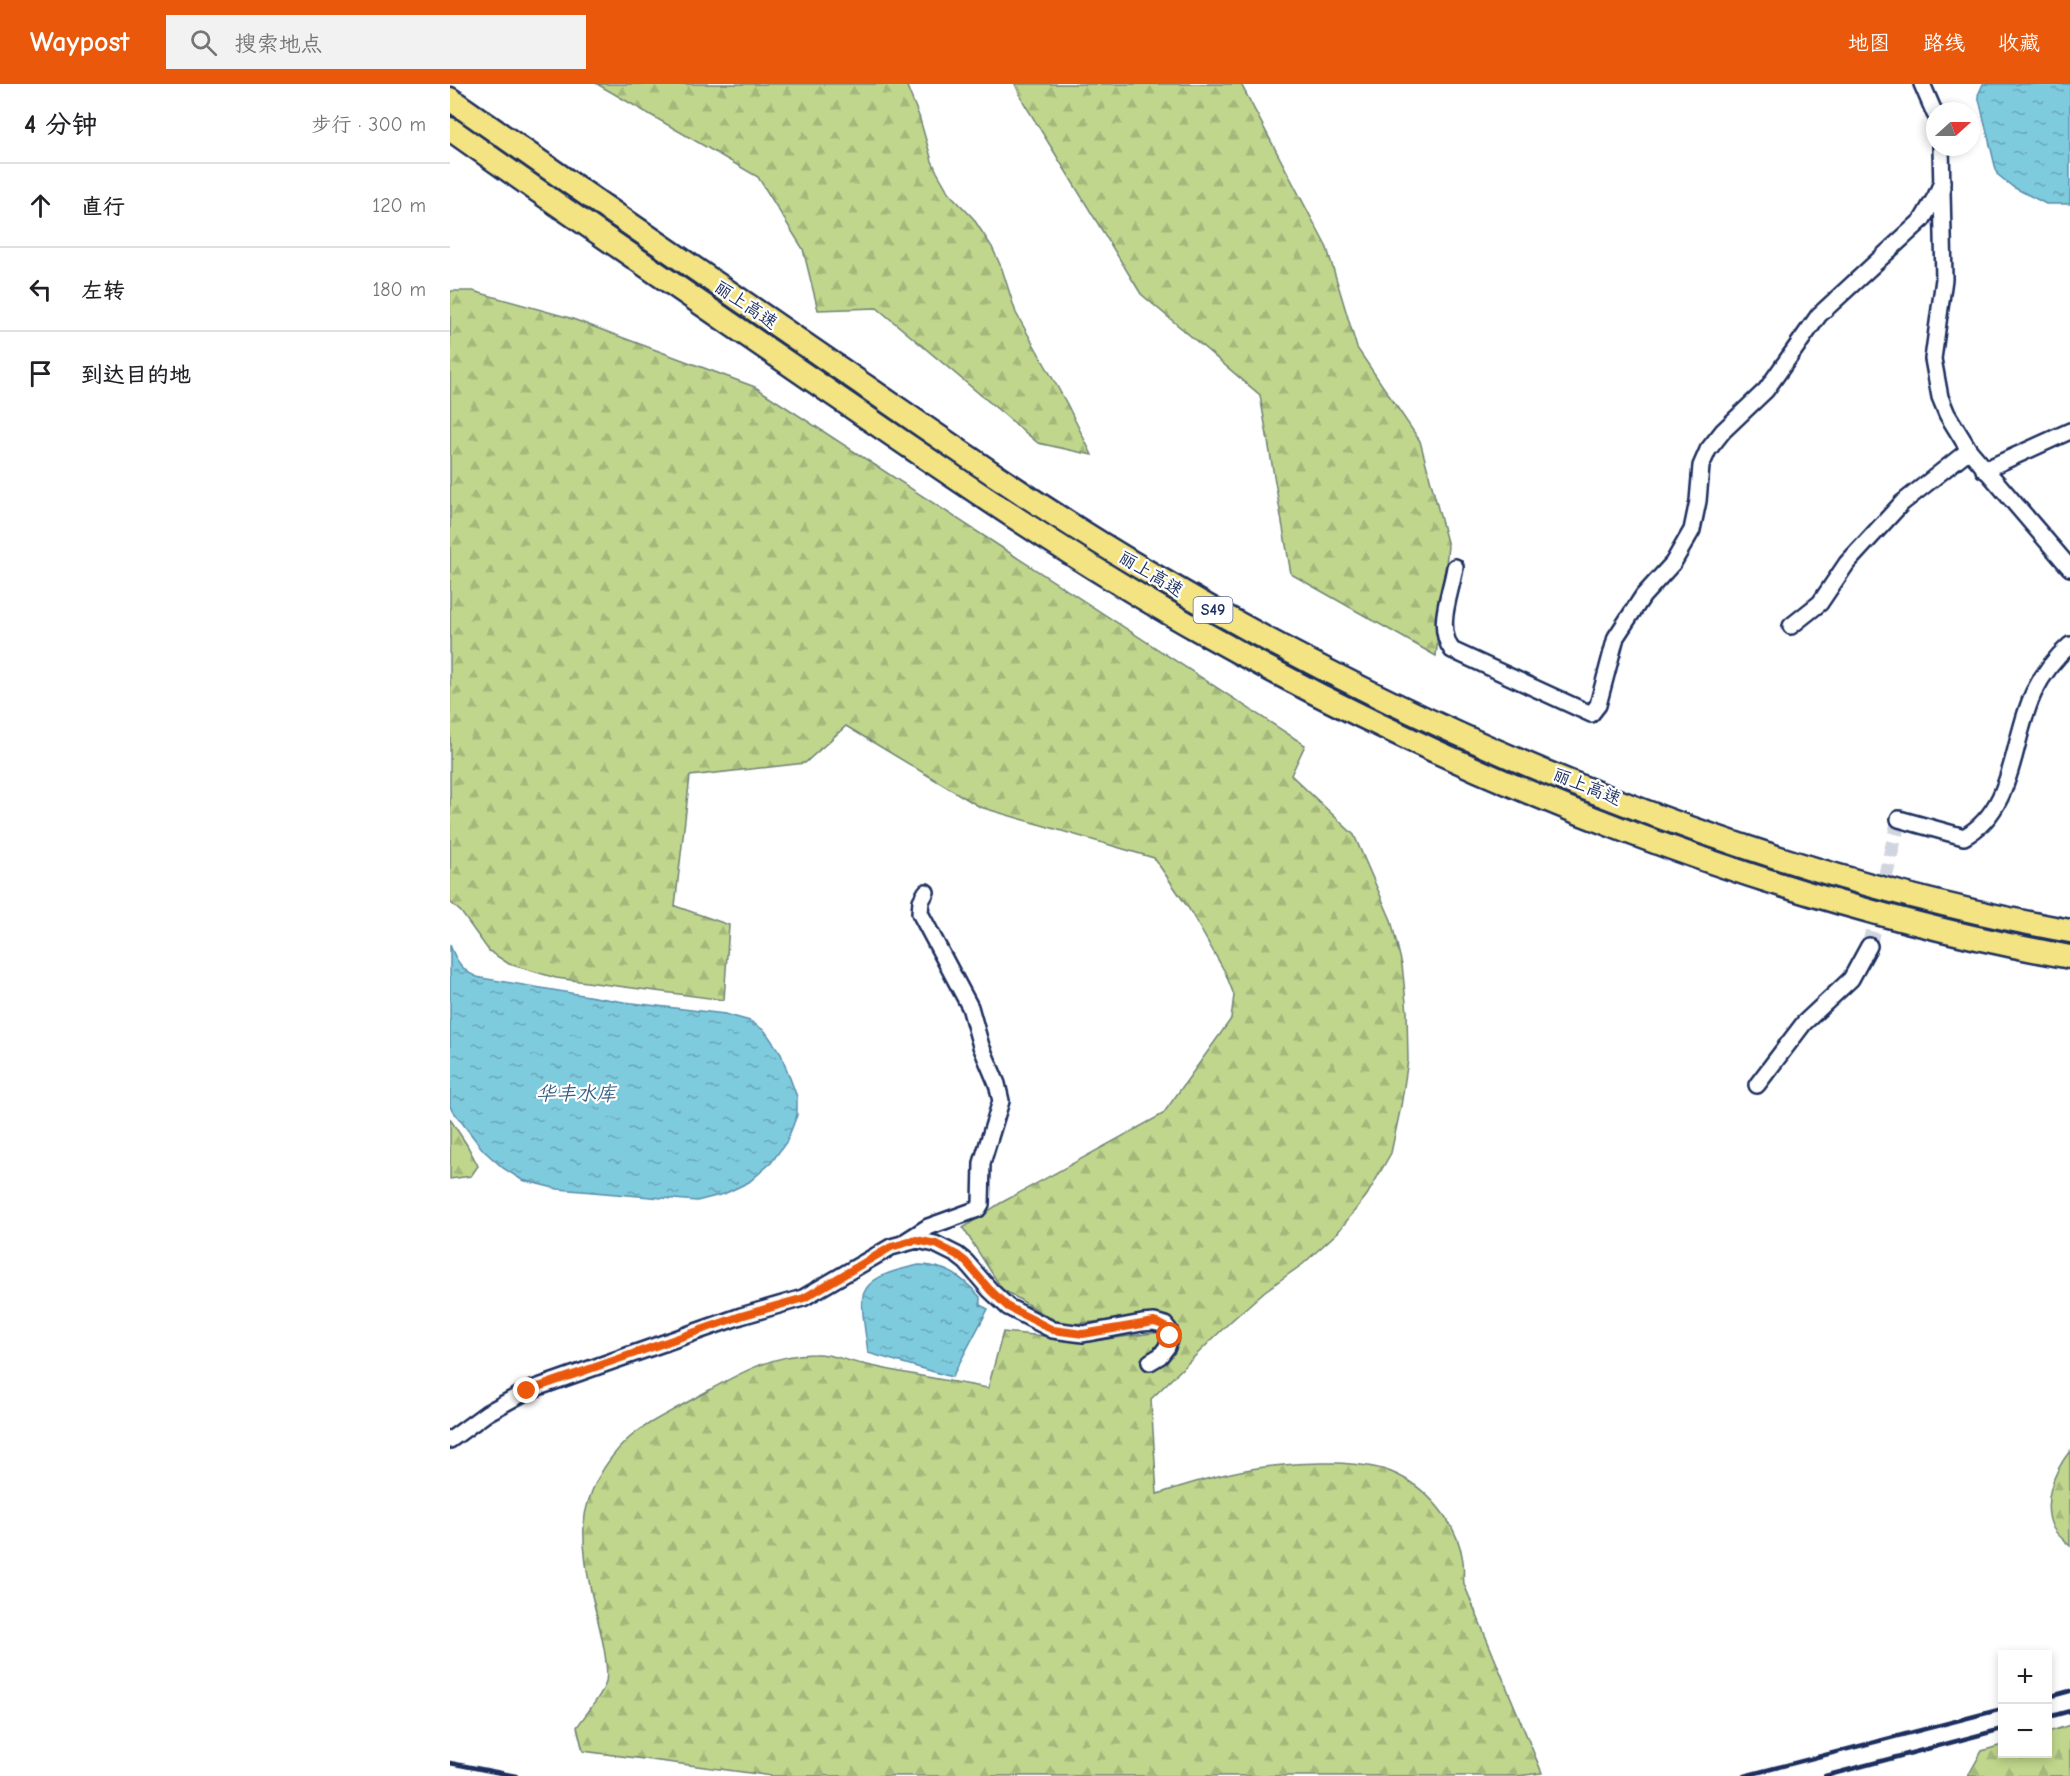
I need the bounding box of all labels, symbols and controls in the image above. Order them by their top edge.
search box [166,15,586,69]
text: Waypost [30,26,130,58]
icon: search [187,26,220,59]
text: 搜索地点 [235,31,323,57]
text: 地图 [1848,31,1890,55]
text: 路线 [1923,31,1965,55]
text: 收藏 [1998,31,2040,55]
north arrow [1926,102,1980,156]
text: 4 分钟 [24,110,97,140]
text: 步行 · 300 m [311,113,426,136]
icon: ahead [24,189,57,222]
text: 直行 [81,194,125,220]
text: 120 m [372,194,426,217]
icon: left [24,273,57,306]
street label: 丽上高速 [710,276,782,334]
text: 左转 [81,278,125,304]
text: 180 m [372,278,426,301]
icon: arrive [24,357,57,390]
text: 到达目的地 [81,362,191,388]
street label: 丽上高速 [1115,546,1187,602]
road number: S49 [1194,597,1233,623]
street label: 丽上高速 [1550,764,1624,810]
water label: 华丰水库 [536,1082,618,1105]
route start [1156,1322,1182,1348]
route end [513,1377,539,1403]
map controls [1998,1650,2052,1758]
button: + [1998,1650,2052,1704]
button: − [1998,1704,2052,1758]

